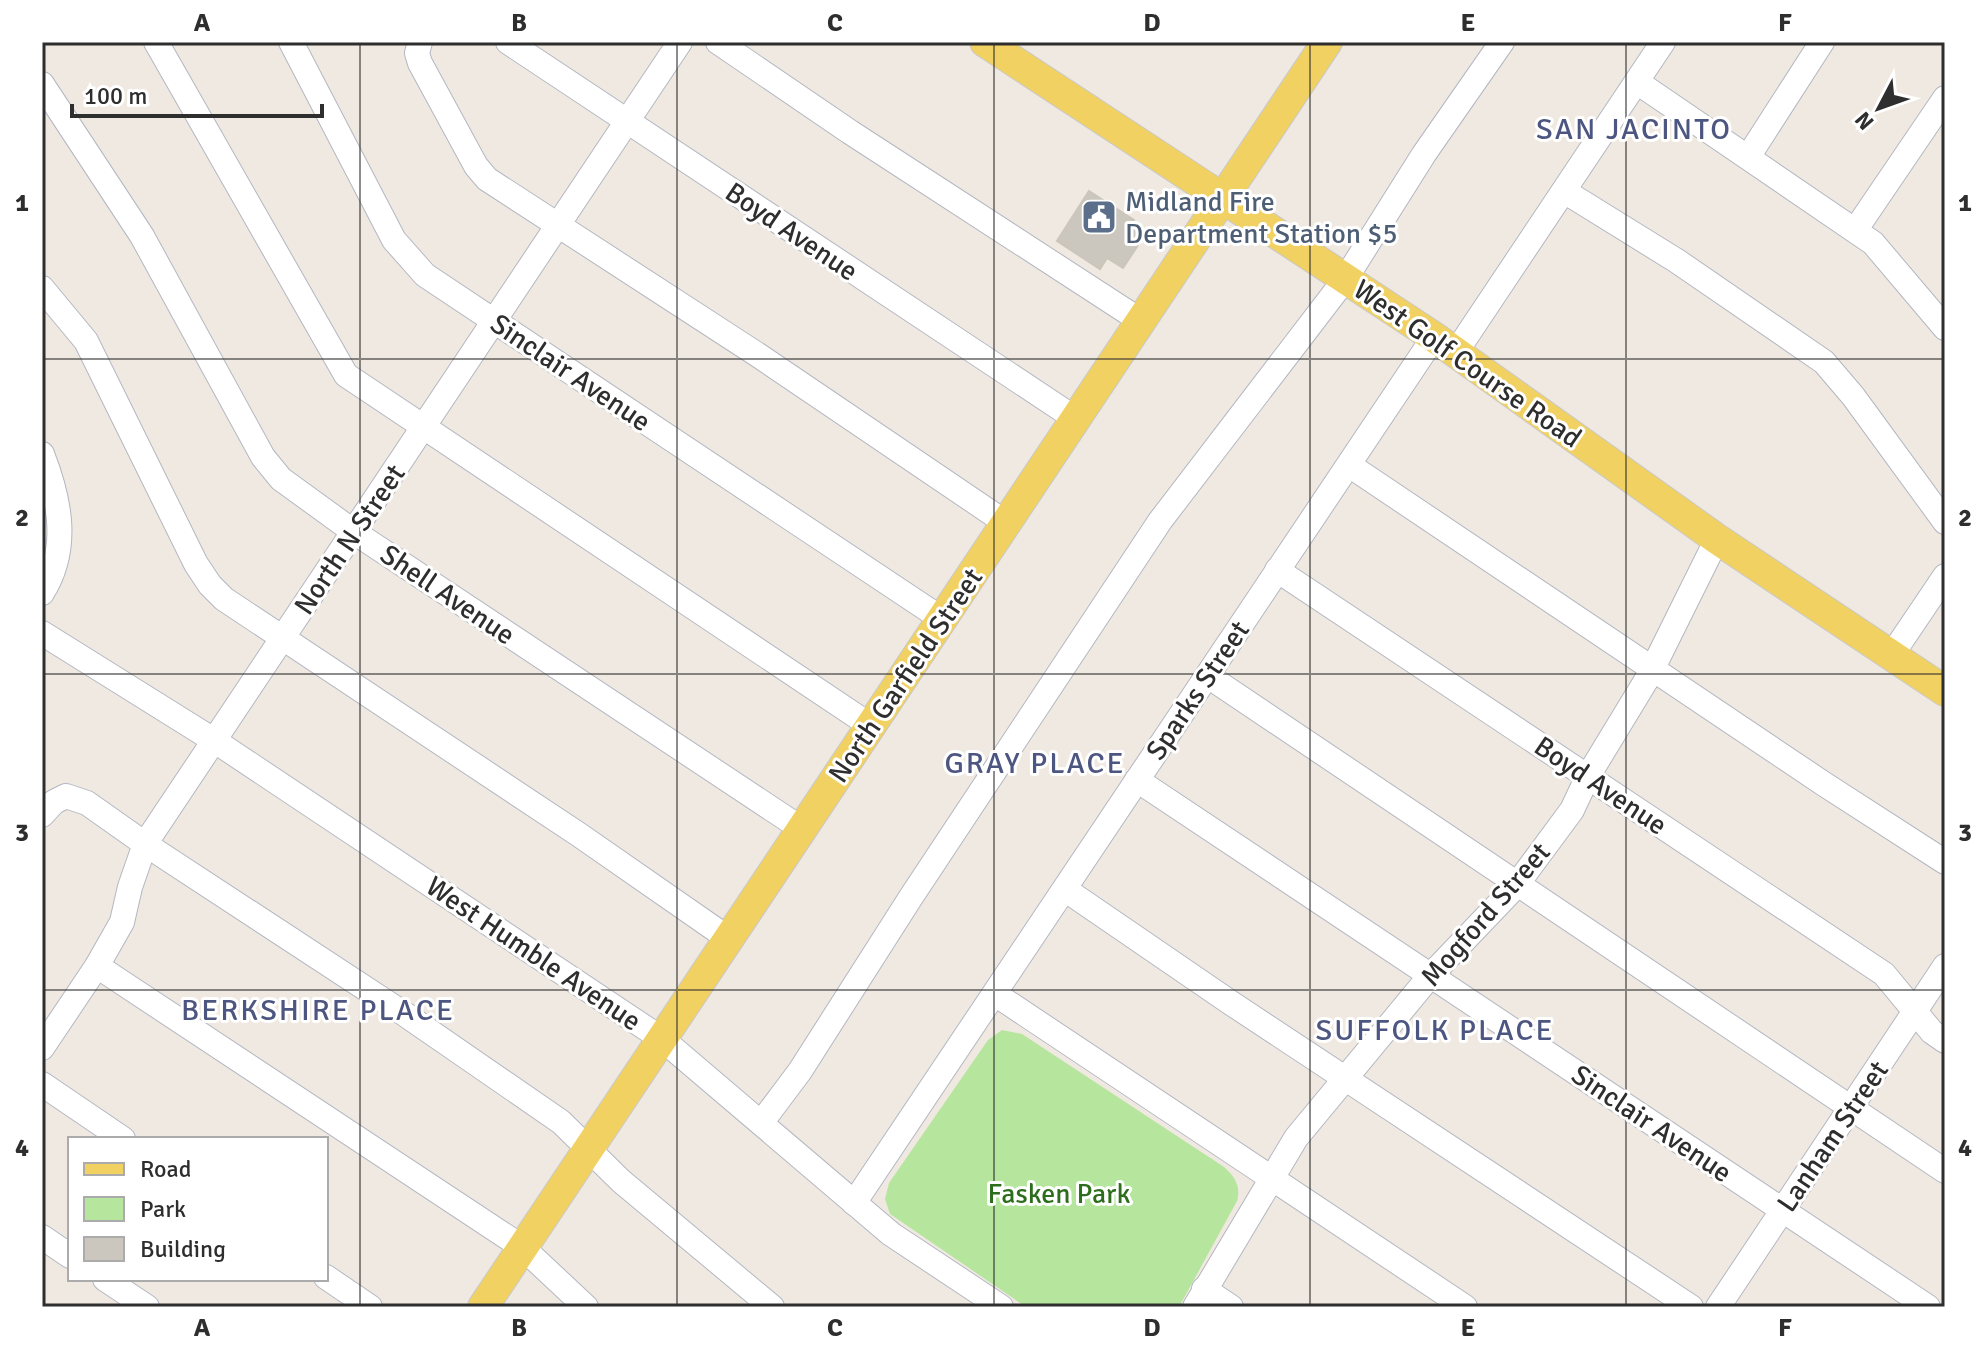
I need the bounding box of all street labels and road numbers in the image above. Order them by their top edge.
street label: Boyd Avenue [719,175,864,289]
street label: West Golf Course Road [1347,272,1588,455]
street label: Sinclair Avenue [484,307,657,439]
street label: North N Street [287,458,413,621]
street label: Shell Avenue [374,537,521,652]
street label: North Garfield Street [821,562,990,789]
street label: Sparks Street [1139,614,1257,767]
street label: Boyd Avenue [1528,729,1673,843]
street label: Mogford Street [1414,836,1558,994]
street label: West Humble Avenue [420,869,647,1038]
street label: Lanham Street [1770,1054,1896,1218]
street label: Sinclair Avenue [1565,1058,1738,1190]

